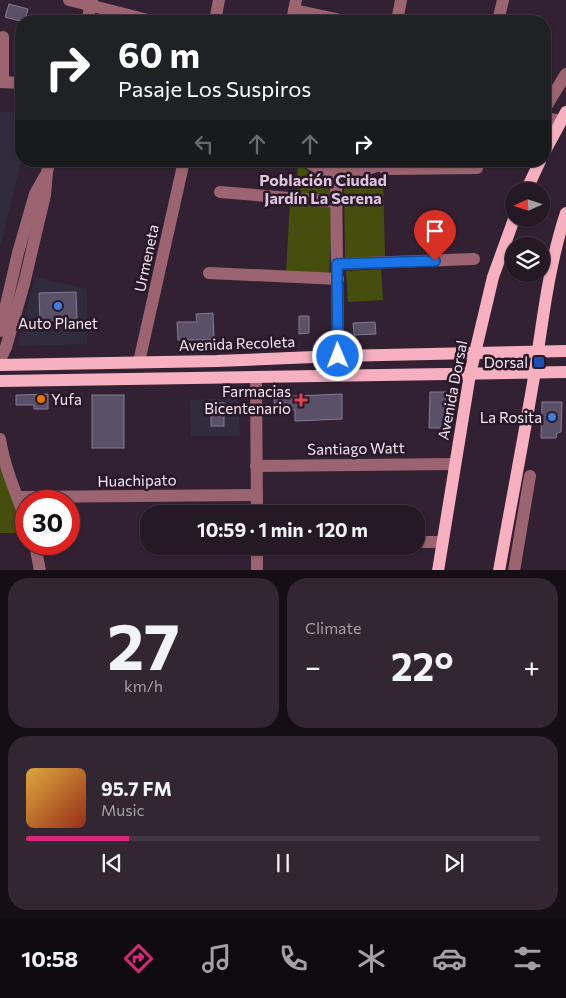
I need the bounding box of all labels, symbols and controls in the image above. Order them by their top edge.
text: 60 m [118,32,200,75]
icon: right [35,35,100,100]
text: Pasaje Los Suspiros [118,75,311,102]
icon: left [190,130,218,158]
icon: ahead [243,130,271,158]
icon: ahead [296,130,324,158]
icon: right [349,130,377,158]
district label: Población Ciudad Jardín La Serena [259,170,387,207]
north arrow [505,182,550,228]
map controls [505,182,550,282]
pin [414,210,456,261]
icon: arrive [421,217,449,245]
street label: Urmeneta [130,223,162,293]
button: layers [505,237,550,282]
marker: Auto Planet [52,300,64,312]
place label: Auto Planet [18,314,98,332]
position arrow [311,329,363,381]
street label: Avenida Recoleta [179,332,295,354]
street label: Avenida Dorsal [434,339,470,441]
place label: Dorsal [484,353,528,371]
marker: Dorsal [532,355,546,369]
place label: Farmacias Bicentenario [204,382,291,417]
place label: Yufa [51,390,82,408]
marker: Yufa [35,393,47,405]
marker: Farmacias Bicentenario [295,394,307,406]
place label: La Rosita [480,408,542,426]
marker: La Rosita [546,411,558,423]
street label: Santiago Watt [307,438,405,458]
street label: Huachipato [97,470,177,490]
speed limit sign: 30 [15,490,80,555]
text: 10:59 · 1 min · 120 m [197,518,368,541]
text: 27 [107,604,180,683]
text: Climate [305,618,361,637]
text: 22° [391,642,454,689]
text: − [305,649,321,683]
text: + [524,649,540,683]
text: km/h [124,676,163,695]
text: 95.7 FM [101,777,172,800]
text: Music [101,800,145,819]
icon: previous [98,849,126,877]
icon: pause [269,849,297,877]
icon: next [440,849,468,877]
icon: directions [121,941,156,976]
icon: music [199,941,234,976]
icon: phone [276,941,311,976]
icon: climate [354,941,389,976]
icon: car [432,941,467,976]
icon: filters [510,941,545,976]
text: 10:58 [21,945,78,972]

